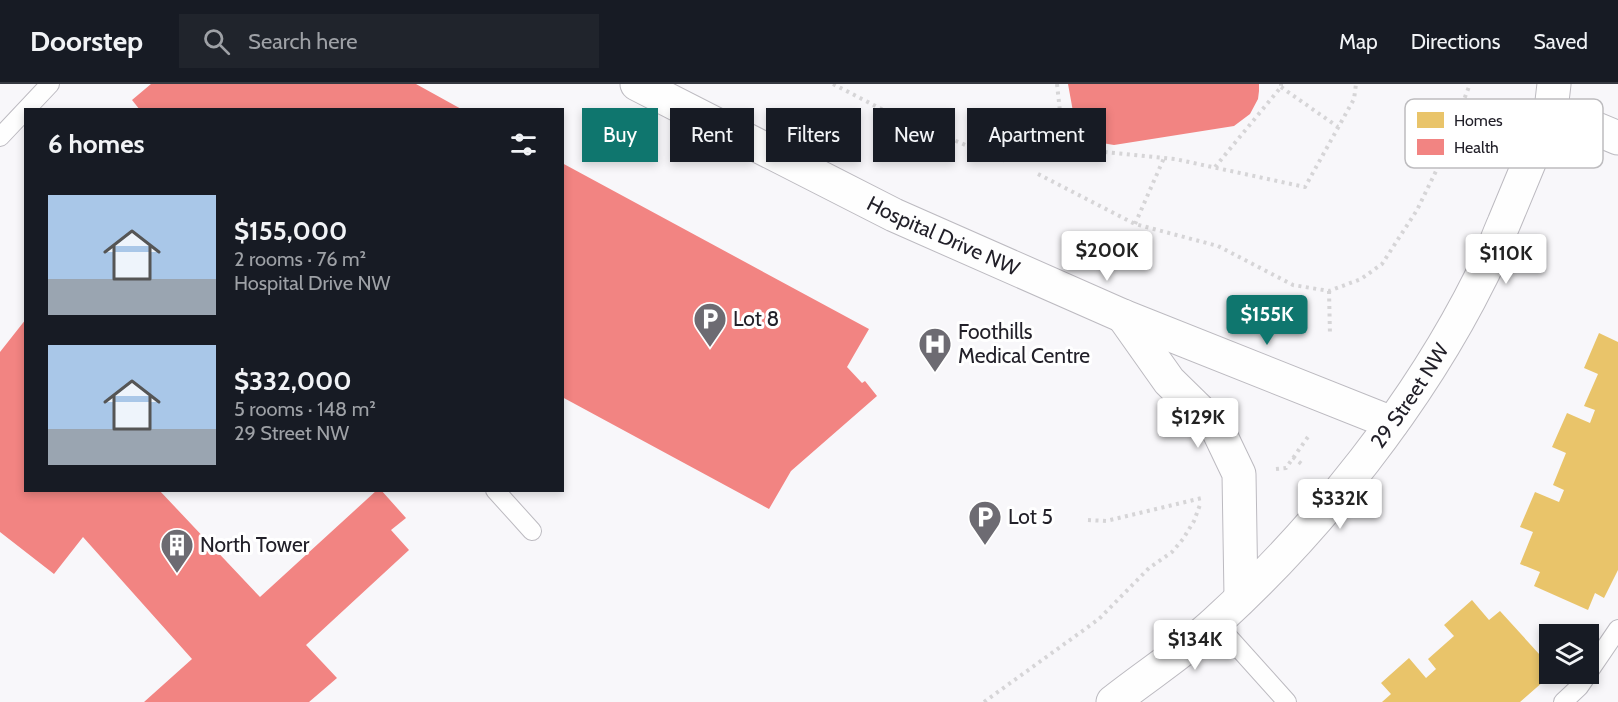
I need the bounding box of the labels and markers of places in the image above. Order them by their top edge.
pin: $200K [1065,231,1149,282]
pin: $110K [1464,234,1548,285]
pin: $155K [1225,295,1309,346]
parking icon: Lot 8 [692,301,728,348]
place label: Lot 8 [733,306,779,331]
place label: Foothills Medical Centre [958,319,1090,368]
hospital icon: Foothills Medical Centre [917,326,953,373]
pin: $129K [1156,398,1240,449]
pin: $332K [1298,479,1382,530]
parking icon: Lot 5 [967,499,1003,546]
place label: Lot 5 [1008,504,1053,529]
building icon: North Tower [159,527,195,574]
place label: North Tower [200,532,310,557]
pin: $134K [1153,620,1237,671]

